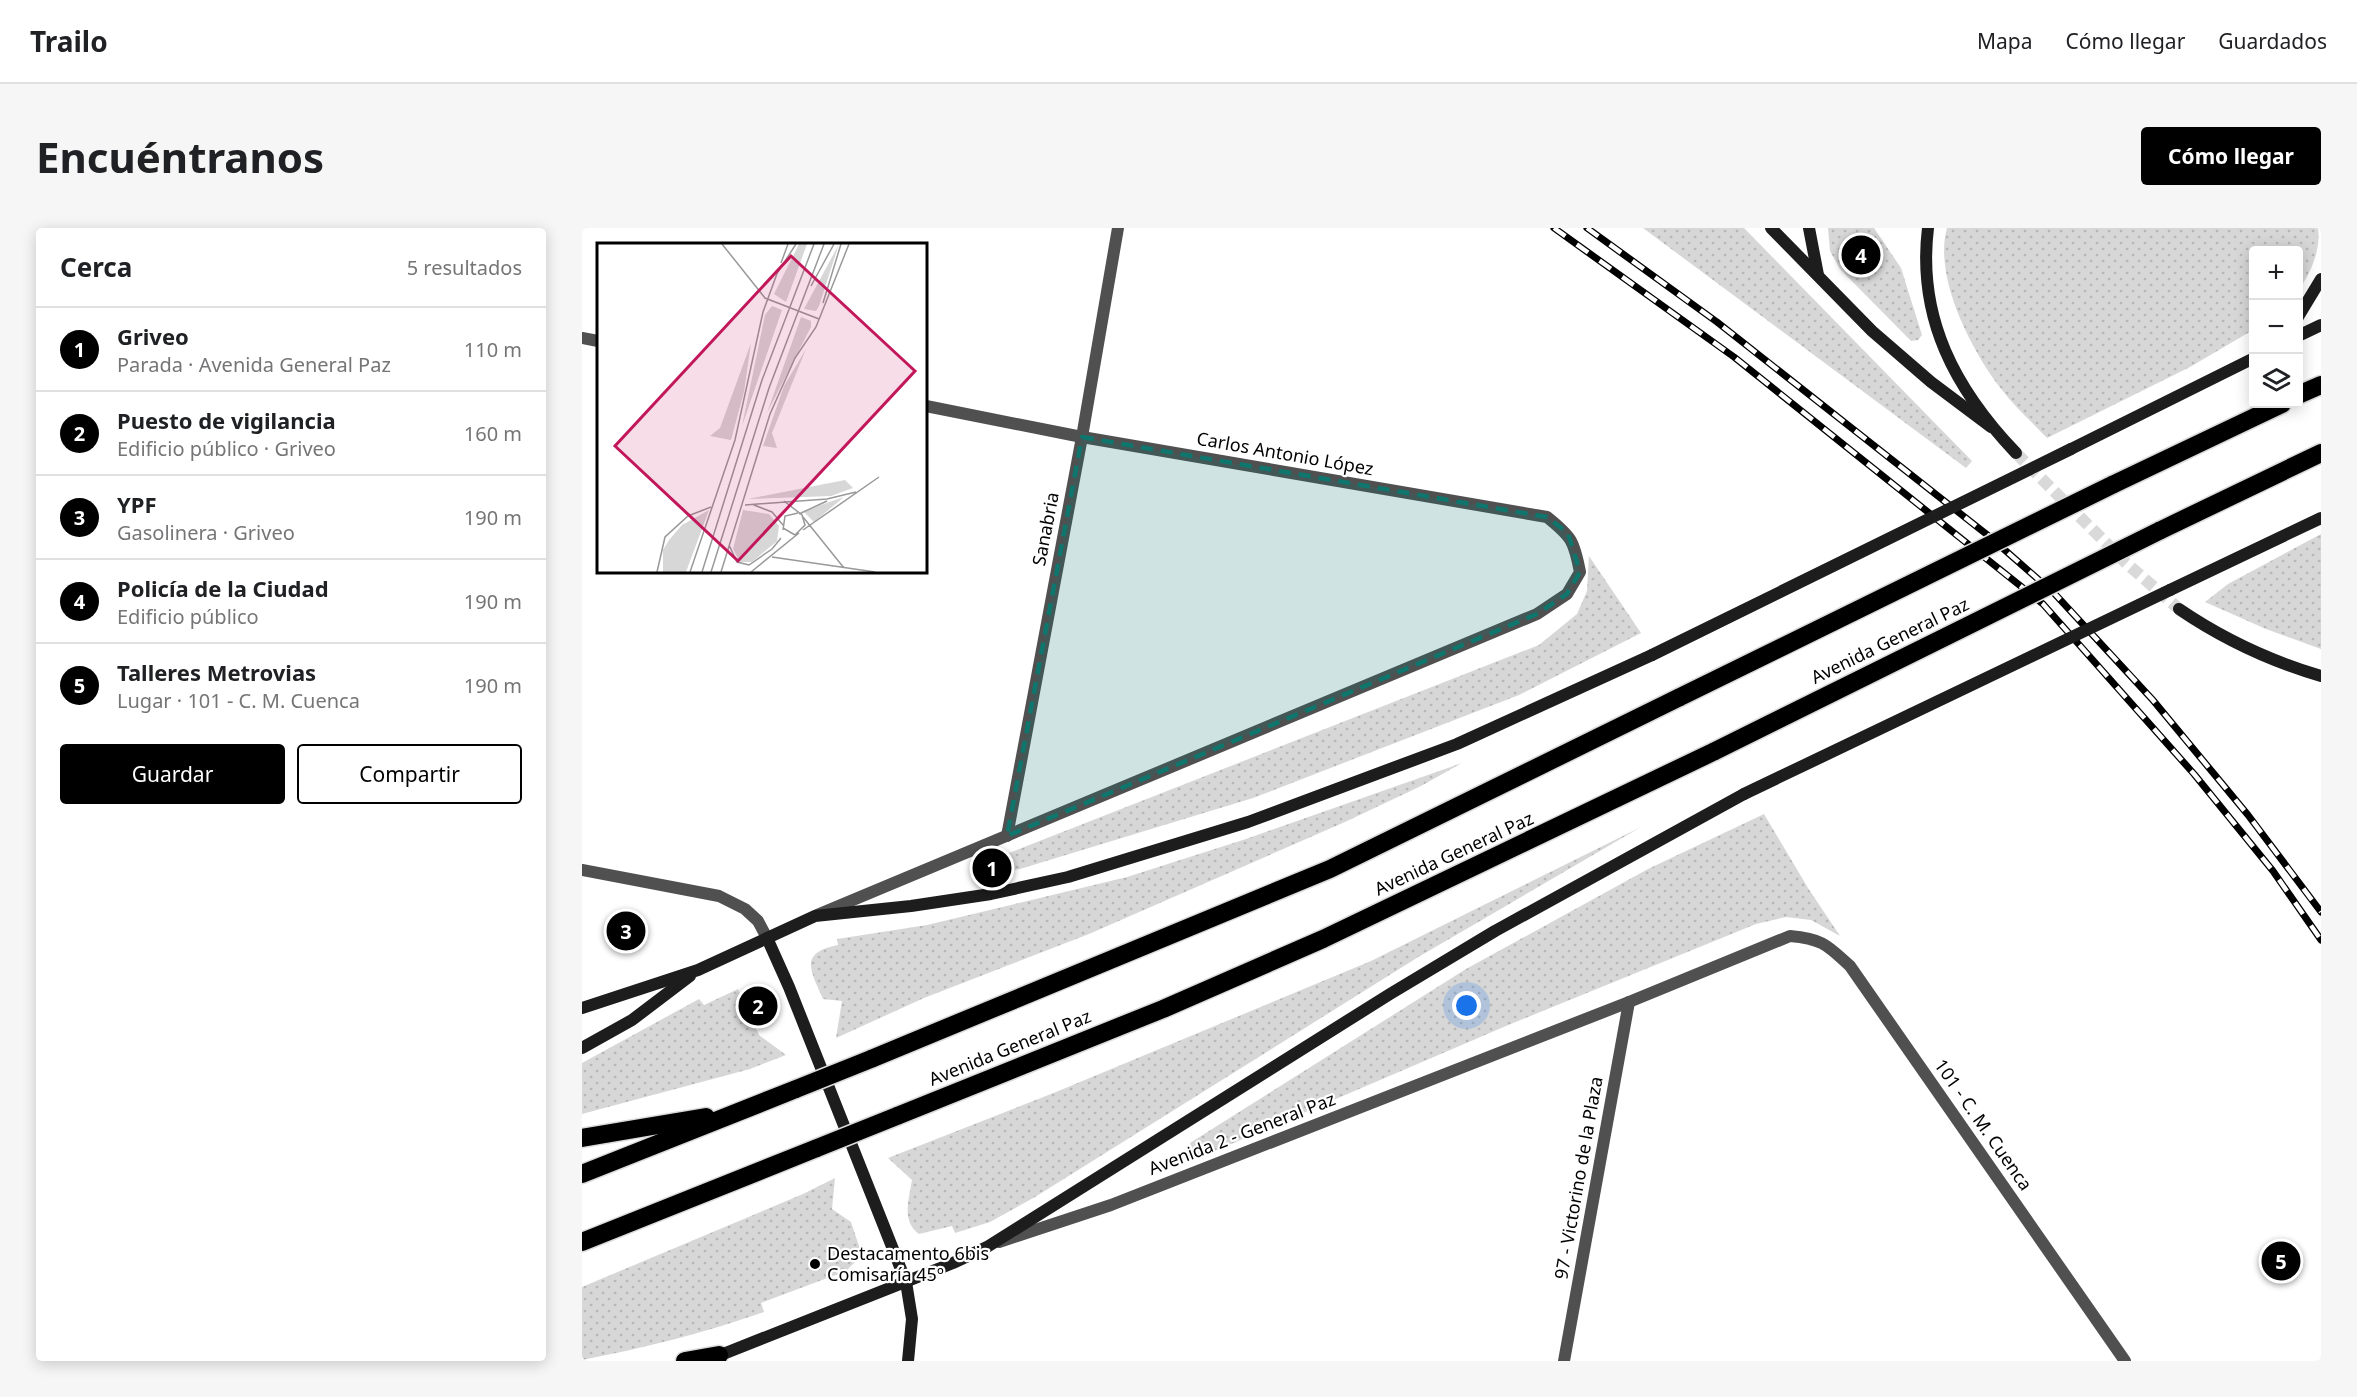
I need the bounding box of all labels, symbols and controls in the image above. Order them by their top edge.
text: Trailo [30,22,108,60]
text: Mapa [1977,27,2032,55]
text: Cómo llegar [2065,27,2185,55]
text: Guardados [2218,27,2327,55]
button: Cómo llegar [2141,127,2321,185]
text: Encuéntranos [36,128,324,185]
pin: 4 [1842,232,1880,278]
inset map [597,243,927,573]
map controls [2249,246,2303,408]
button: + [2249,246,2303,300]
text: Cerca [60,249,132,285]
text: 5 resultados [407,254,522,281]
button: − [2249,300,2303,354]
text: Griveo [117,321,189,351]
text: 1 [74,336,85,363]
text: 110 m [464,336,522,363]
text: Parada · Avenida General Paz [117,351,391,378]
button: layers [2249,354,2303,408]
text: Puesto de vigilancia [117,405,336,435]
text: 2 [74,420,85,447]
text: 160 m [464,420,522,447]
street label: Carlos Antonio López [1195,426,1375,480]
text: Edificio público · Griveo [117,435,336,462]
text: YPF [117,489,157,519]
street label: Sanabria [1026,490,1064,568]
text: 3 [74,504,85,531]
text: 190 m [464,504,522,531]
text: Gasolinera · Griveo [117,519,295,546]
text: Policía de la Ciudad [117,573,329,603]
text: 4 [74,588,85,615]
text: 190 m [464,588,522,615]
street label: Avenida General Paz [1807,591,1973,689]
text: Edificio público [117,603,259,630]
text: Talleres Metrovias [117,657,316,687]
text: 5 [74,672,85,699]
text: 190 m [464,672,522,699]
text: Lugar · 101 - C. M. Cuenca [117,687,360,714]
button: Guardar [60,744,285,804]
button: Compartir [297,744,522,804]
street label: Avenida General Paz [1370,806,1537,901]
pin: 1 [972,846,1012,890]
pin: 3 [606,908,645,954]
pin: 2 [738,984,777,1028]
your location [1452,991,1481,1020]
street label: Avenida General Paz [925,1004,1094,1091]
street label: 101 - C. M. Cuenca [1929,1054,2038,1195]
street label: 97 - Victorino de la Plaza [1548,1075,1608,1281]
street label: Avenida 2 - General Paz [1145,1086,1339,1180]
pin: 5 [2262,1238,2300,1284]
place label: Destacamento 6bis Comisaría 45º [827,1241,989,1286]
marker: Destacamento 6bis Comisaría 45º [808,1257,822,1271]

